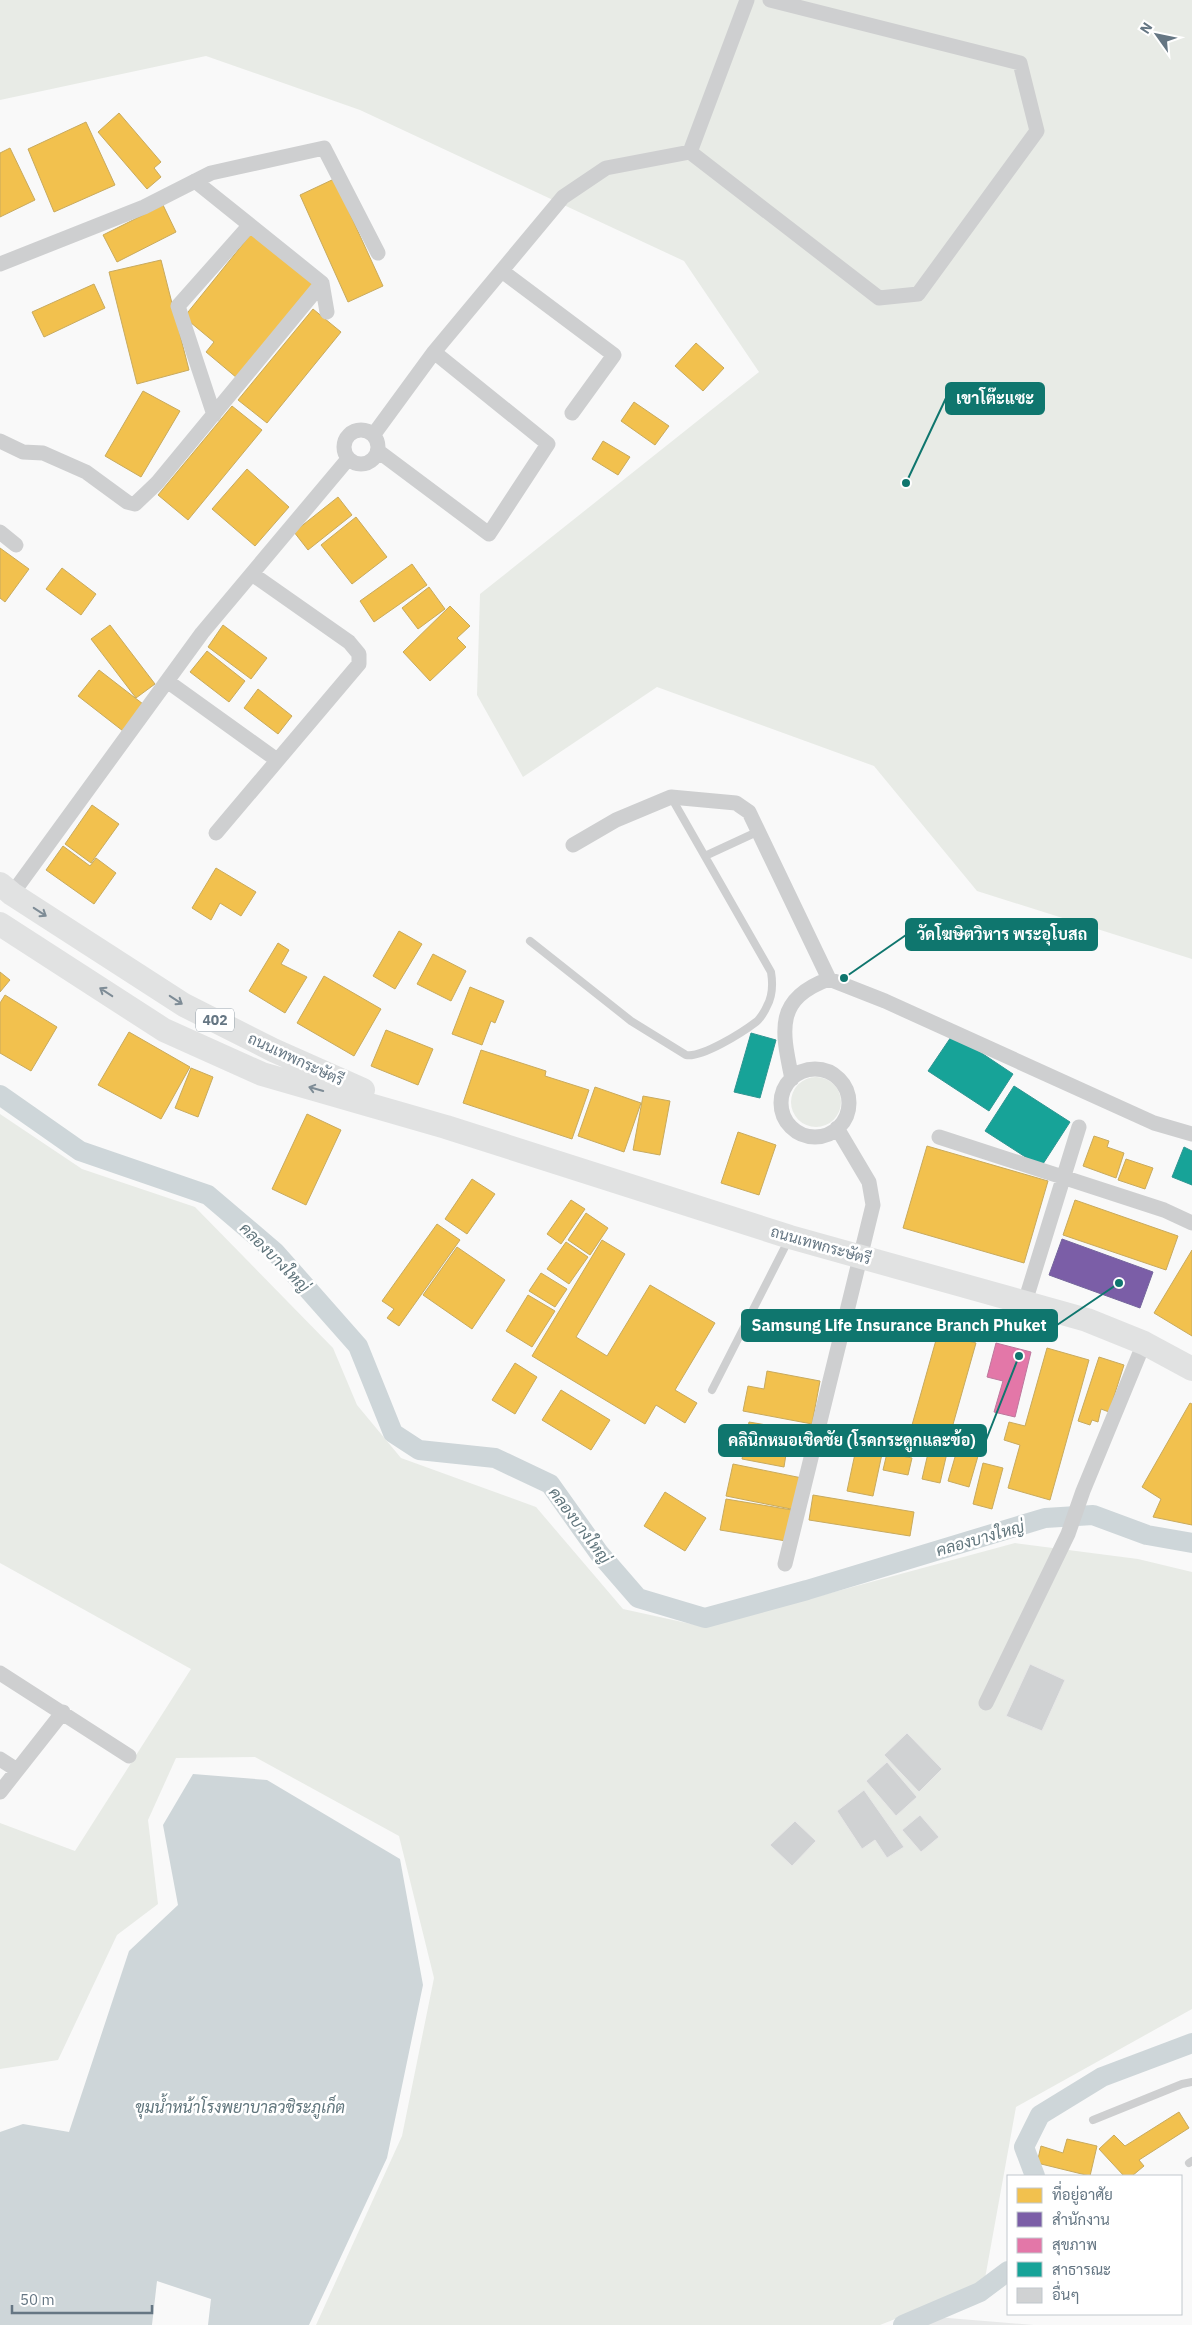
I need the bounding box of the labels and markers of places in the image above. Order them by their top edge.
callout: เขาโต๊ะแซะ [946,383,1044,414]
callout: วัดโฆษิตวิหาร พระอุโบสถ [906,919,1097,950]
callout: Samsung Life Insurance Branch Phuket [742,1310,1057,1341]
callout: คลินิกหมอเชิดชัย (โรคกระดูกและข้อ) [719,1425,986,1456]

